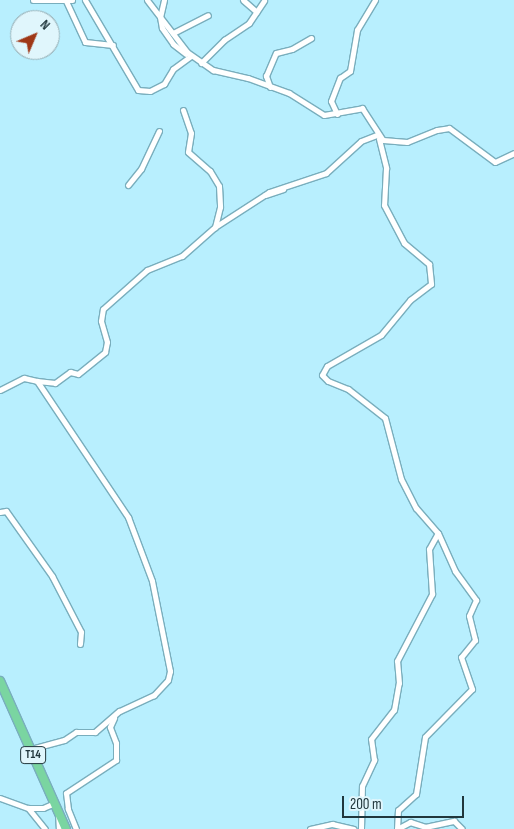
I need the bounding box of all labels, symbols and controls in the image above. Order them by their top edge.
north arrow [10,10,60,60]
text: N [37,16,54,33]
road number: T14 [19,746,47,764]
scale bar [344,786,466,818]
text: 200 m [350,795,382,814]

